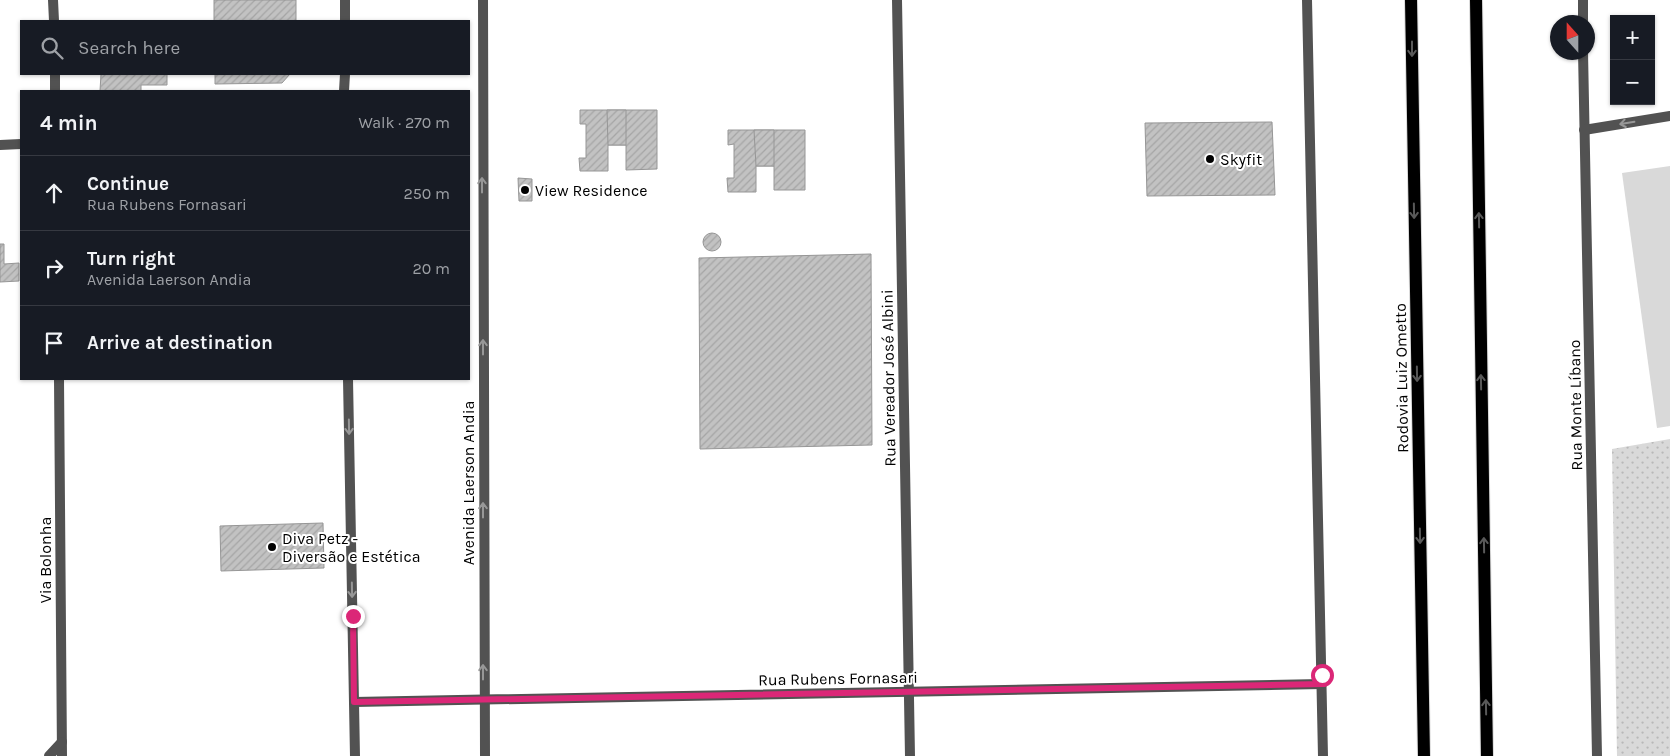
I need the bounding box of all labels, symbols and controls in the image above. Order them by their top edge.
north arrow [1550,15,1595,60]
map controls [1610,15,1655,105]
button: + [1610,15,1655,60]
search box [20,20,470,75]
icon: search [38,34,66,62]
text: Search here [78,37,180,59]
one-way arrow [1407,40,1417,56]
button: − [1610,60,1655,105]
text: 4 min [40,111,98,135]
text: Walk · 270 m [358,113,450,132]
one-way arrow [1620,119,1636,129]
place label: Skyfit [1220,150,1262,169]
marker: Skyfit [1204,153,1216,165]
text: Continue [87,173,169,195]
one-way arrow [477,177,487,194]
icon: ahead [40,179,68,207]
place label: View Residence [535,181,647,200]
text: 250 m [403,184,450,203]
marker: View Residence [519,184,531,196]
text: Rua Rubens Fornasari [87,195,247,214]
one-way arrow [1409,202,1419,219]
one-way arrow [1474,212,1484,228]
text: Turn right [87,248,176,270]
icon: right [40,254,68,282]
text: 20 m [412,259,450,278]
text: Avenida Laerson Andia [87,270,251,289]
street label: Rua Vereador José Albini [877,289,900,467]
street label: Rodovia Luiz Ometto [1391,303,1412,453]
icon: arrive [40,329,68,357]
text: Arrive at destination [87,332,273,354]
street label: Rua Monte Líbano [1565,339,1586,471]
one-way arrow [478,340,488,356]
one-way arrow [1412,365,1422,381]
one-way arrow [1476,375,1486,391]
street label: Avenida Laerson Andia [459,401,478,565]
one-way arrow [345,419,354,435]
one-way arrow [478,502,488,518]
street label: Via Bolonha [36,517,55,603]
one-way arrow [1415,528,1425,544]
place label: Diva Petz - Diversão e Estética [282,529,421,566]
one-way arrow [1479,537,1488,553]
marker: Diva Petz - Diversão e Estética [266,541,278,553]
one-way arrow [347,582,357,598]
route end [342,605,365,628]
route start [1311,664,1334,687]
one-way arrow [478,665,488,681]
street label: Rua Rubens Fornasari [758,668,918,689]
one-way arrow [1481,700,1491,716]

